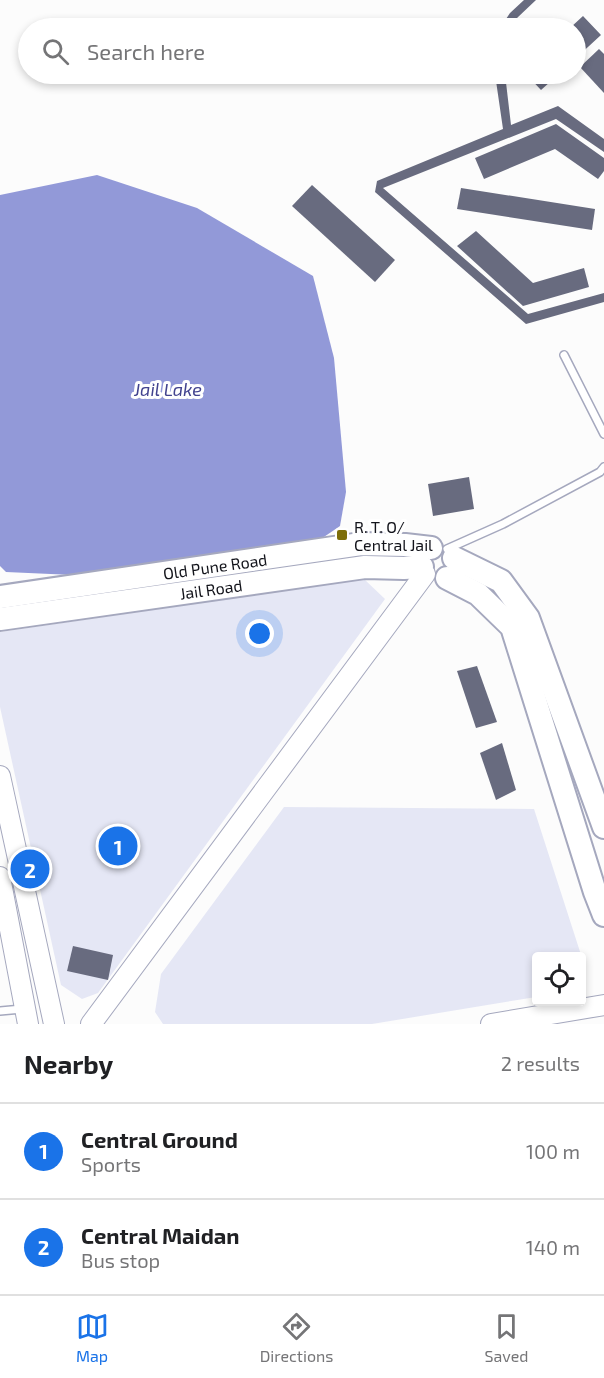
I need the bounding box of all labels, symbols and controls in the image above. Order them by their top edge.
search box [18,18,586,84]
icon: search [39,35,72,68]
text: Search here [87,38,205,64]
water label: Jail Lake [133,378,202,400]
place label: R. T. O/ Central Jail [354,517,433,554]
marker: R. T. O/ Central Jail [335,528,349,542]
street label: Old Pune Road [162,549,268,583]
street label: Jail Road [178,575,244,603]
your location [245,619,274,648]
pin: 1 [98,824,138,868]
pin: 2 [10,846,50,892]
map controls [532,952,586,1006]
button: locate [532,952,586,1006]
text: Nearby [24,1048,113,1079]
text: 2 results [501,1051,580,1075]
text: Central Ground [81,1126,238,1152]
text: 1 [39,1139,48,1163]
text: 100 m [526,1139,580,1163]
text: Sports [81,1152,141,1176]
text: Central Maidan [81,1222,240,1248]
text: 2 [38,1235,49,1259]
text: 140 m [526,1235,580,1259]
text: Bus stop [81,1248,160,1272]
tab: Map [76,1310,109,1365]
tab: Directions [260,1310,333,1365]
tab: Saved [485,1310,528,1365]

